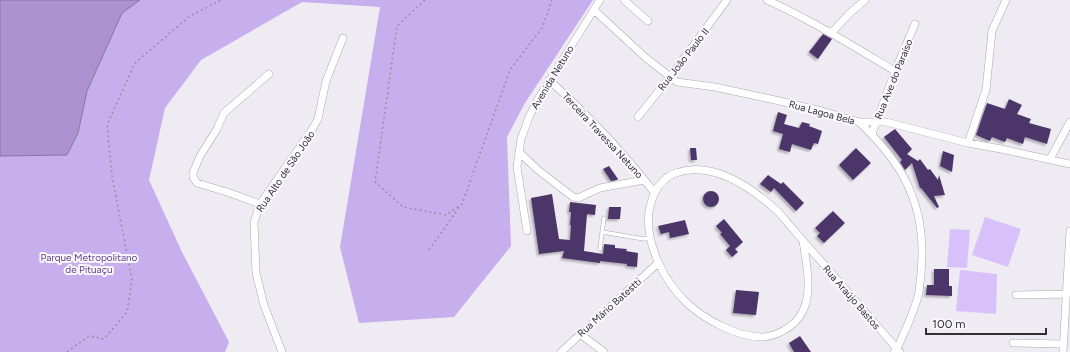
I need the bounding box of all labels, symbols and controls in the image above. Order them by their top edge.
street label: Rua João Paulo II [655,25,712,93]
street label: Rua Ave do Paraíso [871,37,916,121]
street label: Avenida Netuno [528,43,577,112]
street label: Terceira Travessa Netuno [559,90,646,181]
street label: Rua Lagoa Bela [787,97,856,128]
street label: Rua Alto de São João [253,128,318,215]
park label: Parque Metropolitano de Pituaçu [41,251,138,276]
street label: Rua Araújo Bastos [820,262,883,333]
street label: Rua Mário Batestti [575,275,644,340]
scale bar [926,310,1046,336]
text: 100 m [932,317,966,331]

